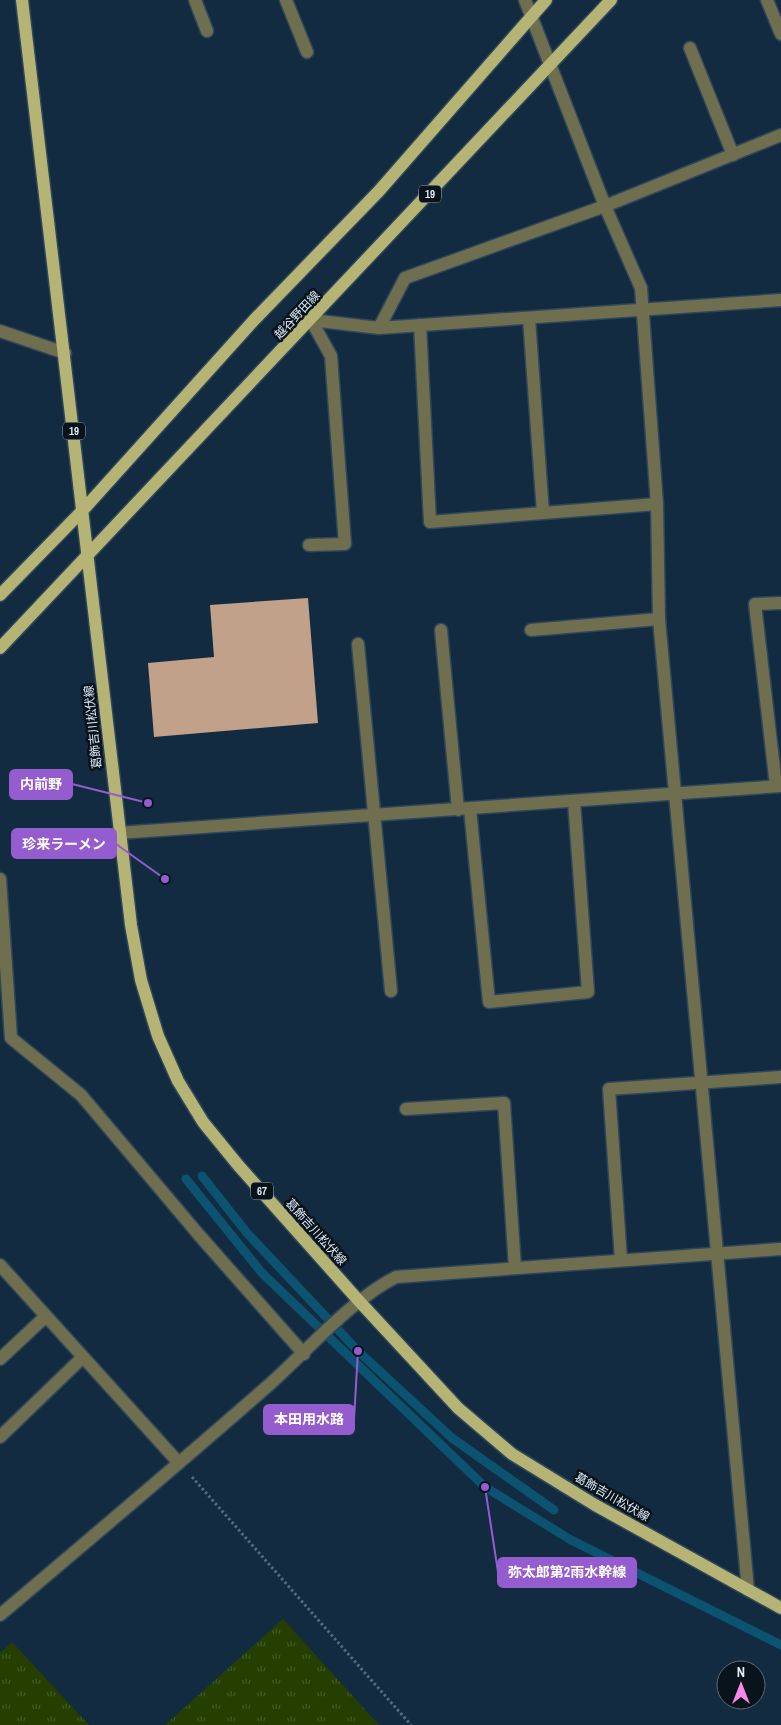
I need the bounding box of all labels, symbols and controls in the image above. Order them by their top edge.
road number: 19 [419,185,441,202]
street label: 越谷野田線 [271,288,323,342]
road number: 19 [63,422,85,440]
street label: 葛飾吉川松伏線 [81,684,105,770]
callout: 内前野 [10,770,72,799]
text: 内前野 [20,775,62,793]
callout: 珍来ラーメン [12,829,116,858]
text: 珍来ラーメン [22,835,106,853]
road number: 67 [251,1182,273,1200]
street label: 葛飾吉川松伏線 [282,1195,350,1269]
callout: 本田用水路 [264,1405,354,1434]
text: 本田用水路 [274,1410,344,1428]
street label: 葛飾吉川松伏線 [572,1469,652,1525]
callout: 弥太郎第2雨水幹線 [498,1558,636,1587]
text: 弥太郎第2雨水幹線 [508,1563,626,1581]
north arrow [716,1660,766,1710]
text: N [737,1663,745,1681]

